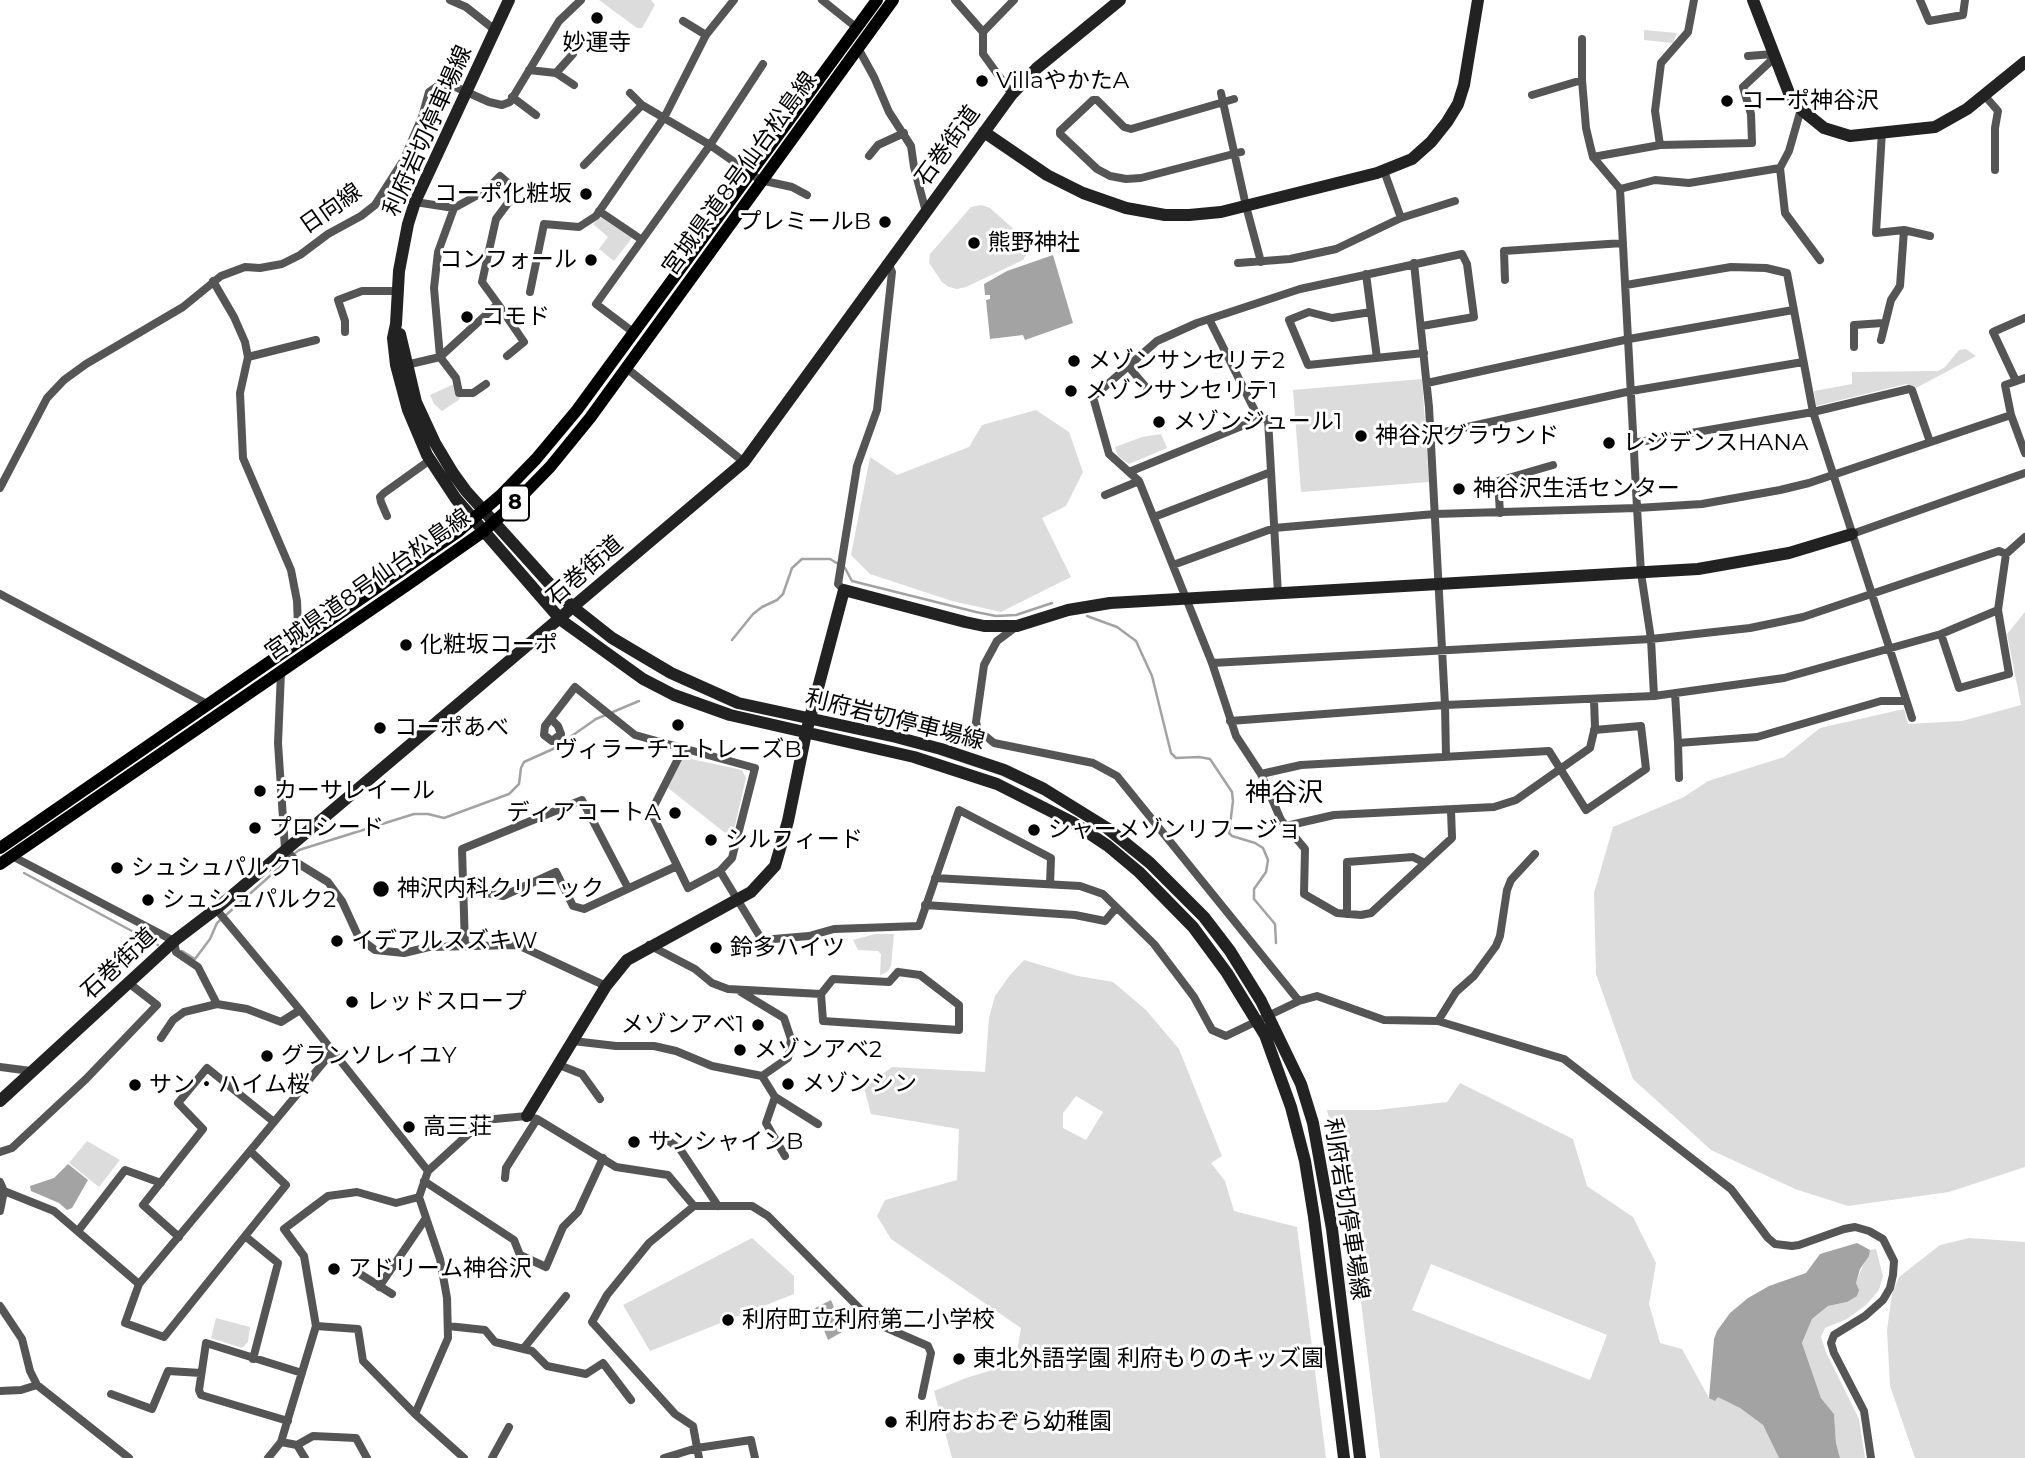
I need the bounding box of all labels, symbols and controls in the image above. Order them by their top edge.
marker: 妙運寺 [589,10,605,26]
place label: 妙運寺 [563,29,631,57]
street label: 利府岩切停車場線 [378,41,478,221]
street label: 宮城県道8号仙台松島線 [657,67,823,281]
place label: VillaやかたA [996,67,1129,95]
marker: VillaやかたA [974,73,990,89]
place label: コーポ神谷沢 [1741,87,1879,115]
marker: コーポ神谷沢 [1719,93,1735,109]
street label: 石巻街道 [910,101,986,191]
street label: 日向線 [295,178,367,240]
place label: コーポ化粧坂 [434,180,572,208]
marker: コーポ化粧坂 [578,186,594,202]
place label: プレミールB [739,208,871,236]
marker: プレミールB [877,214,893,230]
place label: 熊野神社 [988,229,1080,257]
marker: 熊野神社 [966,235,982,251]
place label: コンフォール [439,246,577,274]
marker: コンフォール [583,252,599,268]
place label: コモド [481,303,550,331]
marker: コモド [459,309,475,325]
place label: メゾンサンセリテ2 [1088,347,1285,375]
marker: メゾンサンセリテ2 [1066,353,1082,369]
place label: メゾンサンセリテ1 [1085,377,1277,405]
marker: メゾンサンセリテ1 [1063,383,1079,399]
place label: メゾンジュール1 [1173,408,1342,436]
marker: メゾンジュール1 [1151,414,1167,430]
place label: 神谷沢グラウンド [1375,422,1559,450]
marker: 神谷沢グラウンド [1353,428,1369,444]
place label: レジデンスHANA [1623,429,1808,457]
marker: レジデンスHANA [1601,435,1617,451]
place label: 神谷沢生活センター [1473,475,1680,503]
marker: 神谷沢生活センター [1451,481,1467,497]
road number: 8 [501,486,529,520]
street label: 宮城県道8号仙台松島線 [260,504,476,666]
street label: 石巻街道 [541,530,629,612]
place label: 化粧坂コーポ [420,631,558,659]
marker: 化粧坂コーポ [398,637,414,653]
street label: 利府岩切停車場線 [802,684,988,756]
place label: コーポあべ [394,714,509,742]
marker: ヴィラーチェトレーズB [670,717,686,733]
marker: コーポあべ [372,720,388,736]
place label: ヴィラーチェトレーズB [554,736,802,764]
place label: カーサレイール [274,777,435,805]
district label: 神谷沢 [1245,777,1323,809]
marker: カーサレイール [252,783,268,799]
place label: ディアコートA [507,799,661,827]
marker: ディアコートA [667,805,683,821]
place label: プロシード [269,814,384,842]
place label: シャーメゾンリフージョ [1048,816,1301,844]
marker: プロシード [247,820,263,836]
marker: シャーメゾンリフージョ [1026,822,1042,838]
place label: シルフィード [725,826,863,854]
marker: シルフィード [703,832,719,848]
place label: シュシュパルク1 [131,854,300,882]
marker: シュシュパルク1 [109,860,125,876]
place label: 神沢内科クリニック [397,875,604,903]
marker: 神沢内科クリニック [371,879,391,899]
place label: シュシュパルク2 [162,886,336,914]
marker: シュシュパルク2 [140,892,156,908]
street label: 石巻街道 [76,923,162,1005]
place label: イデアルスズキW [351,927,538,955]
marker: イデアルスズキW [329,933,345,949]
place label: 鈴多ハイツ [730,934,845,962]
marker: 鈴多ハイツ [708,940,724,956]
place label: レッドスロープ [366,988,527,1016]
marker: レッドスロープ [344,994,360,1010]
place label: メゾンアベ1 [621,1011,744,1039]
marker: メゾンアベ1 [750,1017,766,1033]
place label: メゾンアベ2 [754,1036,882,1064]
place label: グランソレイユY [281,1042,457,1070]
marker: メゾンアベ2 [732,1042,748,1058]
marker: グランソレイユY [259,1048,275,1064]
place label: メゾンシン [802,1070,917,1098]
place label: サン・ハイム桜 [149,1071,310,1099]
marker: メゾンシン [780,1076,796,1092]
marker: サン・ハイム桜 [127,1077,143,1093]
place label: 高三荘 [423,1113,492,1141]
street label: 利府岩切停車場線 [1318,1116,1374,1302]
marker: 高三荘 [401,1119,417,1135]
place label: サンシャインB [648,1128,803,1156]
marker: サンシャインB [626,1134,642,1150]
place label: アドリーム神谷沢 [348,1255,532,1283]
marker: アドリーム神谷沢 [326,1261,342,1277]
place label: 利府町立利府第二小学校 [742,1306,995,1334]
marker: 利府町立利府第二小学校 [720,1312,736,1328]
place label: 東北外語学園 利府もりのキッズ園 [973,1345,1324,1373]
marker: 東北外語学園 利府もりのキッズ園 [951,1351,967,1367]
place label: 利府おおぞら幼稚園 [905,1408,1112,1436]
marker: 利府おおぞら幼稚園 [883,1414,899,1430]

